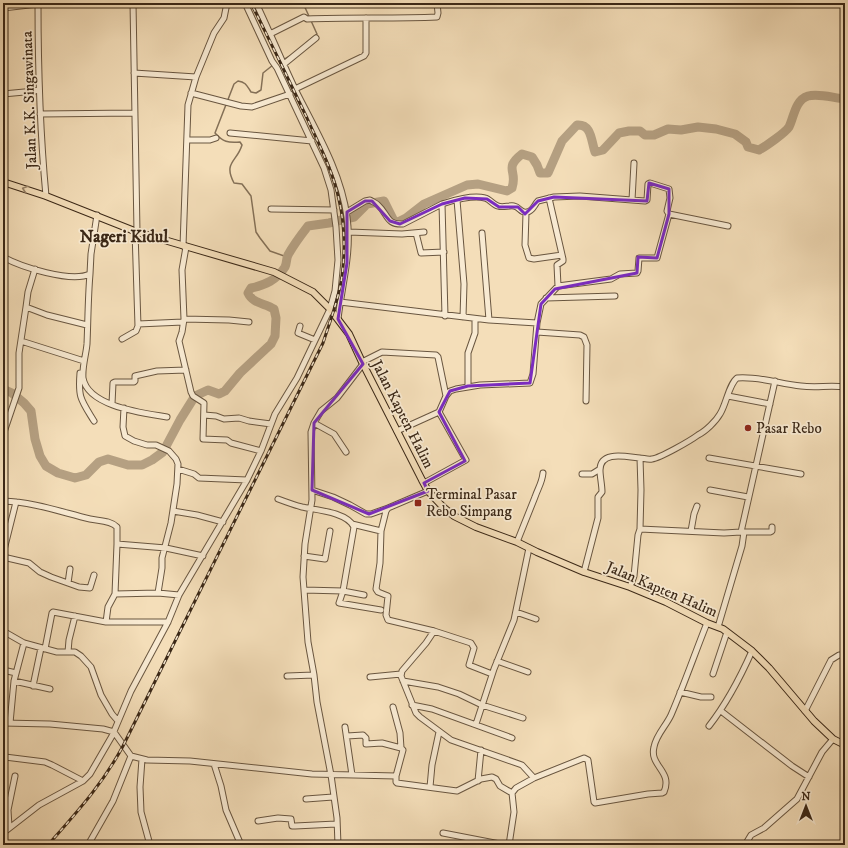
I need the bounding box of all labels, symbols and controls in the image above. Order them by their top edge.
street label: Jalan K.K. Singawinata [18,30,41,171]
one-way arrow [21,185,28,194]
district label: Nageri Kidul [80,226,169,248]
street label: Jalan Kapten Halim [366,355,438,472]
place label: Pasar Rebo [756,419,822,438]
marker: Pasar Rebo [743,423,753,433]
place label: Terminal Pasar Rebo Simpang [426,485,517,521]
marker: Terminal Pasar Rebo Simpang [413,498,423,508]
street label: Jalan Kapten Halim [601,557,720,621]
north arrow [786,786,826,826]
text: N [801,790,811,804]

